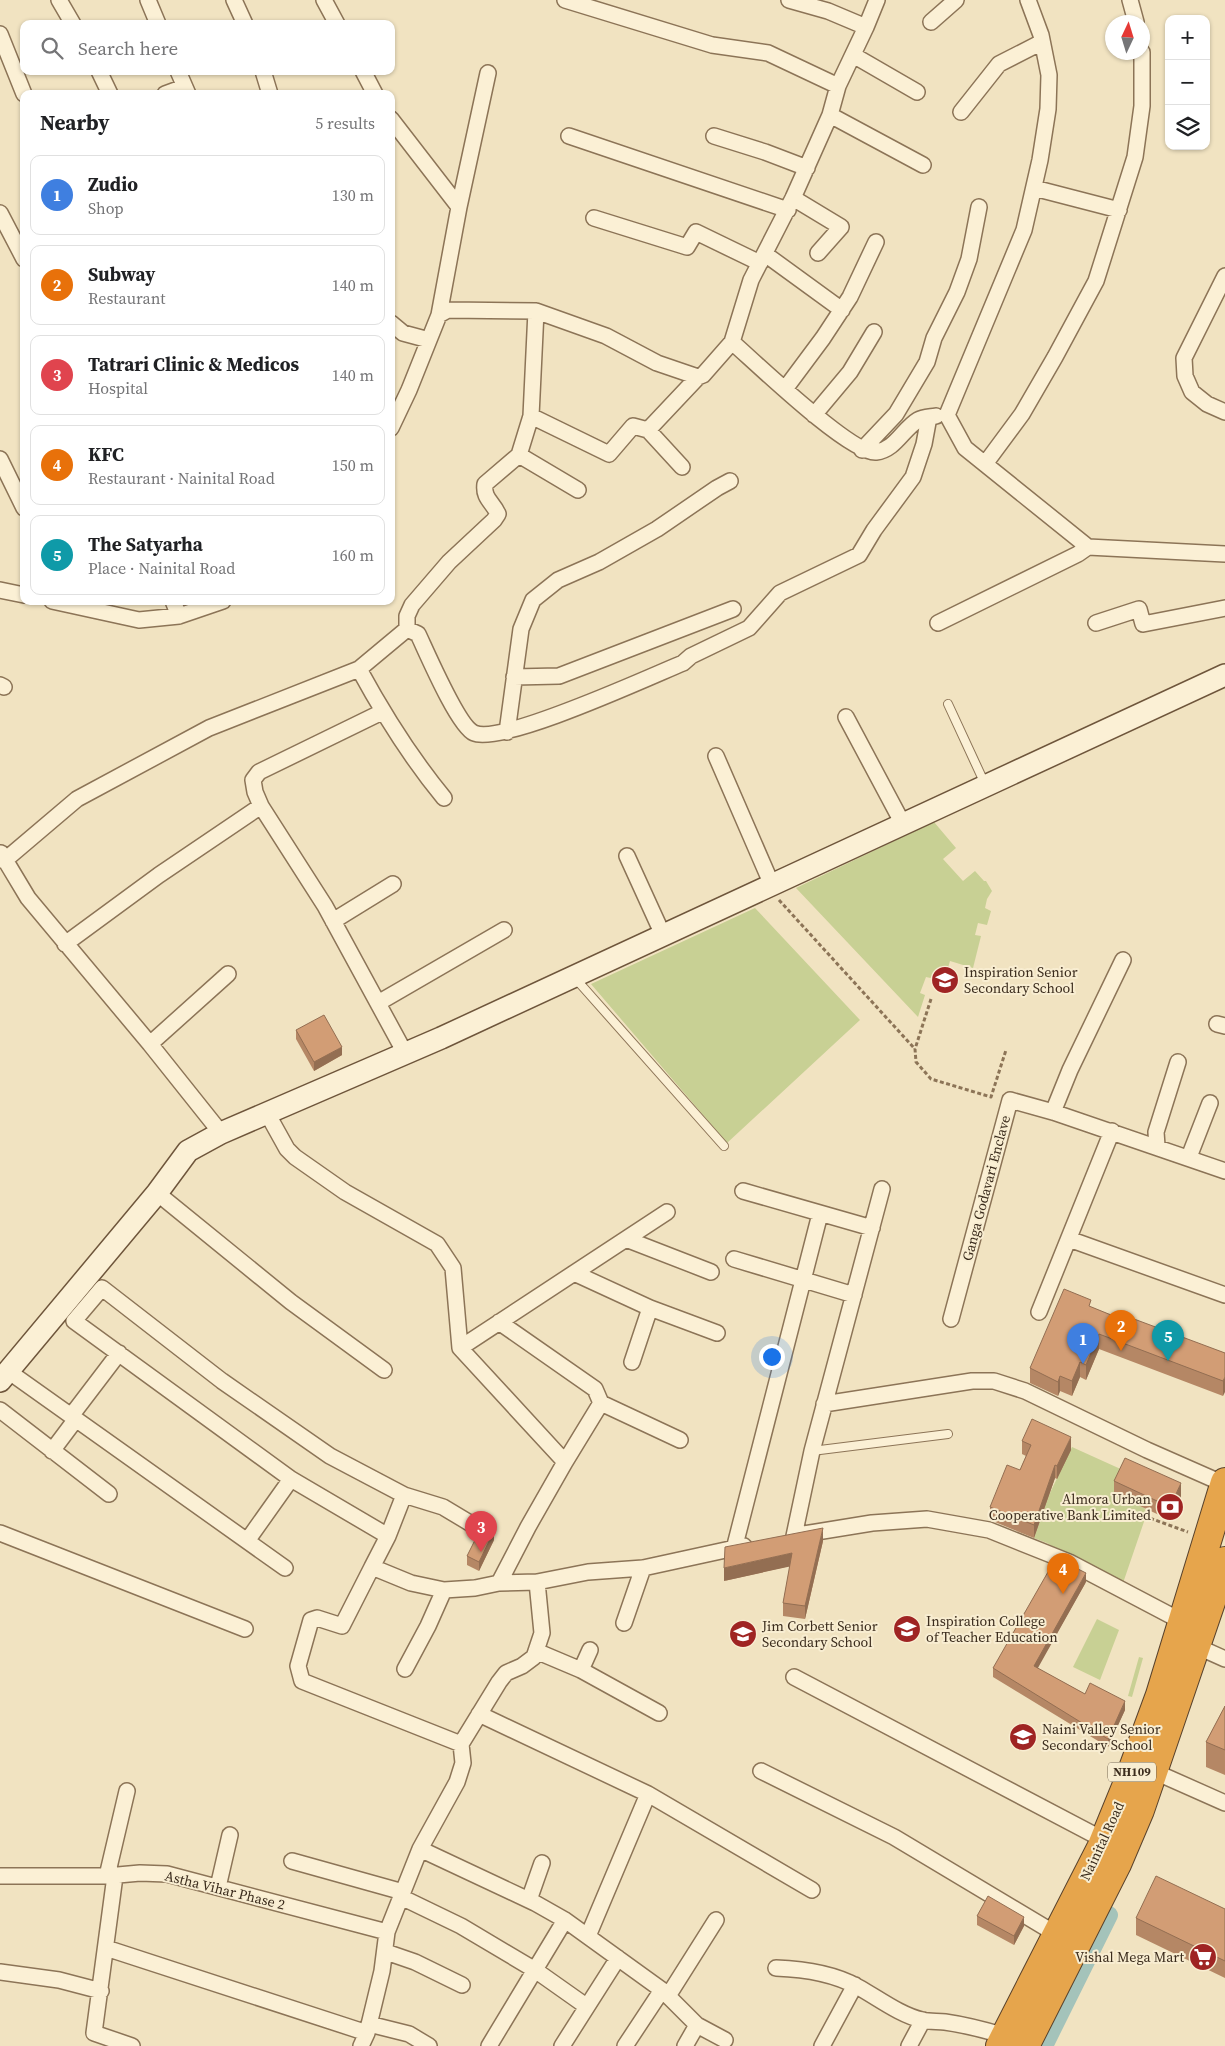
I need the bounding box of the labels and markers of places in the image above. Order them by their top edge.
place label: Inspiration Senior Secondary School [964,962,1078,998]
school or university icon: Inspiration Senior Secondary School [930,965,960,995]
pin: 2 [1105,1310,1137,1351]
pin: 5 [1152,1320,1184,1361]
pin: 1 [1067,1323,1099,1364]
place label: Almora Urban Cooperative Bank Limited [989,1489,1152,1525]
bank icon: Almora Urban Cooperative Bank Limited [1155,1492,1185,1522]
pin: 3 [465,1511,497,1552]
pin: 4 [1047,1553,1079,1594]
place label: Inspiration College of Teacher Education [926,1611,1058,1647]
school or university icon: Inspiration College of Teacher Education [892,1614,922,1644]
place label: Jim Corbett Senior Secondary School [761,1616,878,1652]
school or university icon: Jim Corbett Senior Secondary School [728,1619,758,1649]
place label: Naini Valley Senior Secondary School [1042,1719,1161,1755]
school or university icon: Naini Valley Senior Secondary School [1008,1722,1038,1752]
supermarket icon: Vishal Mega Mart [1188,1942,1218,1972]
place label: Vishal Mega Mart [1075,1947,1184,1967]

